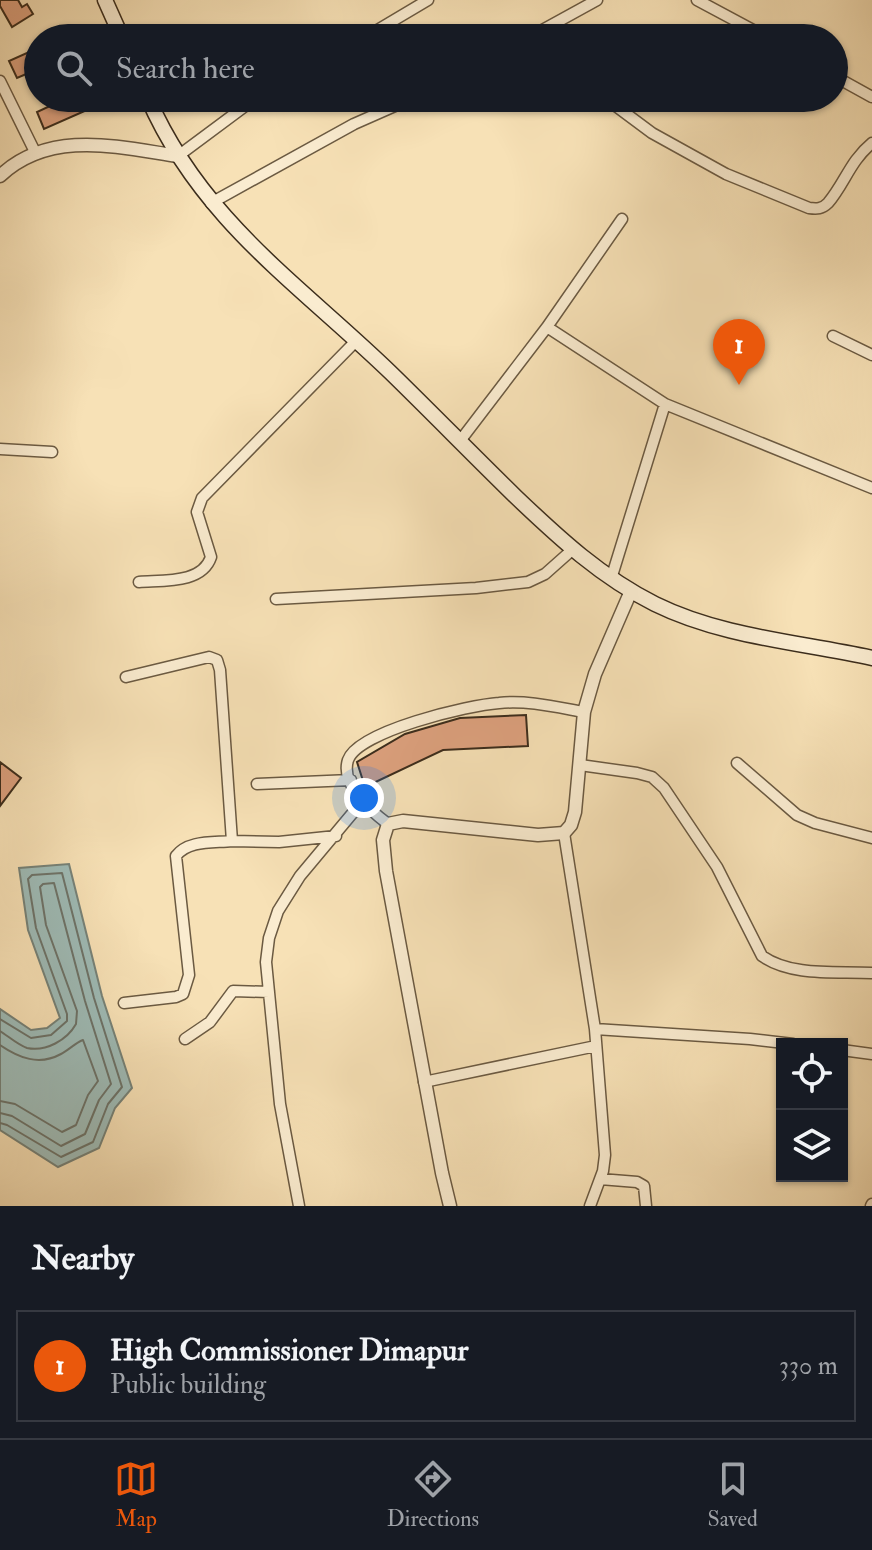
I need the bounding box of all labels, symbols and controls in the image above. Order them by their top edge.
search box [24,24,848,112]
icon: search [52,46,96,90]
text: Search here [116,50,255,87]
pin: 1 [713,319,765,385]
your location [344,778,384,818]
map controls [776,1038,848,1182]
button: locate [776,1038,848,1110]
button: layers [776,1110,848,1182]
text: Nearby [32,1237,134,1280]
text: High Commissioner Dimapur [110,1332,468,1369]
text: 1 [55,1350,65,1382]
text: 330 m [779,1350,838,1382]
text: Public building [110,1369,266,1401]
tab: Map [114,1457,158,1533]
tab: Directions [387,1457,479,1533]
tab: Saved [708,1457,758,1533]

